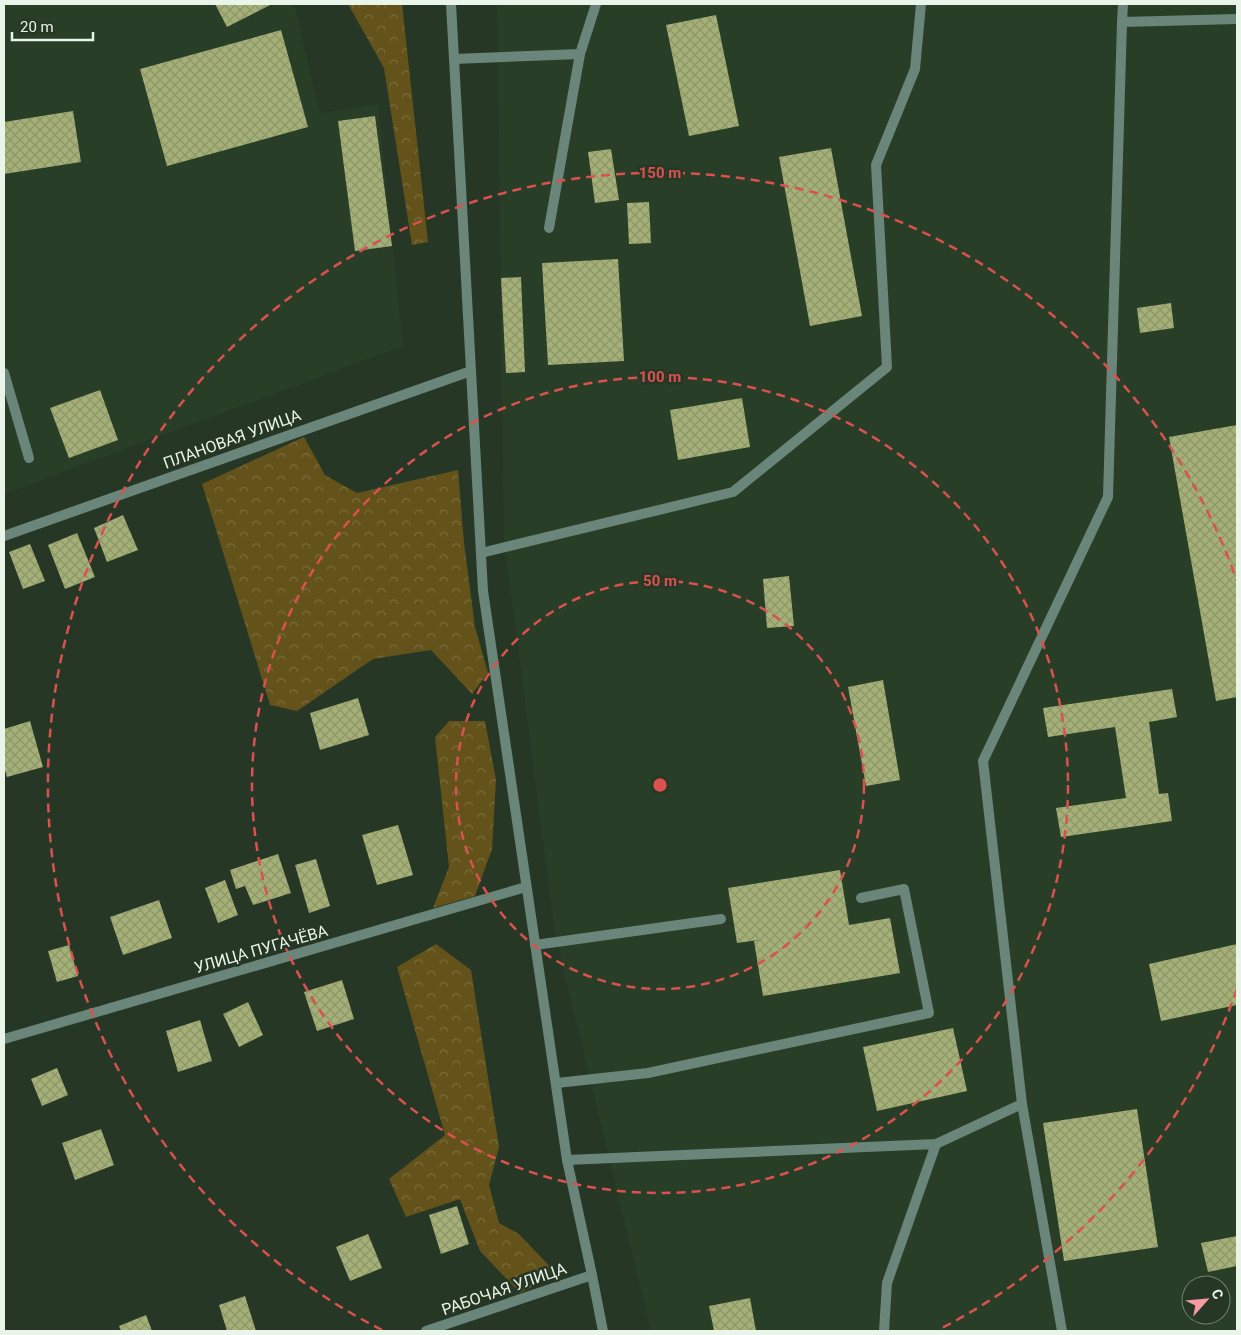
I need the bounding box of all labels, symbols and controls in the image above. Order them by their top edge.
scale bar [12,10,94,42]
text: 20 m [20,18,54,36]
text: 150 m [639,164,681,182]
text: 100 m [639,368,681,386]
street label: ПЛАНОВАЯ УЛИЦА [161,405,304,473]
text: 50 m [643,572,677,590]
centre of rings [651,776,669,794]
street label: УЛИЦА ПУГАЧЁВА [192,921,330,977]
street label: РАБОЧАЯ УЛИЦА [439,1259,570,1319]
north arrow [1181,1275,1231,1325]
text: С [1208,1286,1227,1302]

